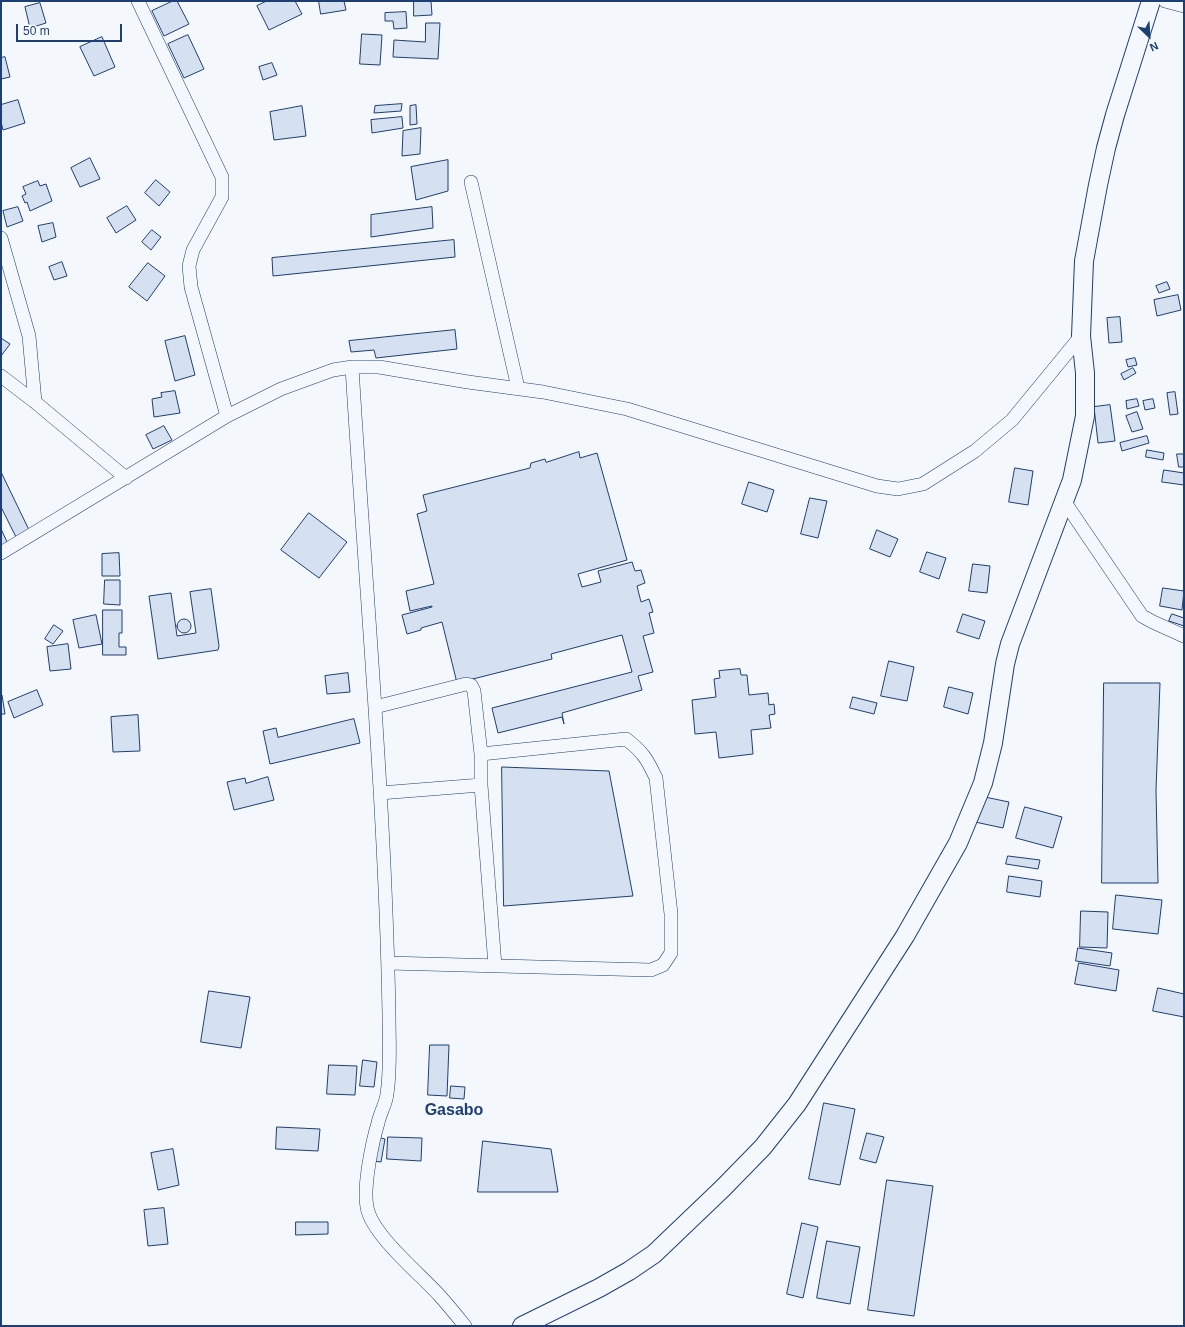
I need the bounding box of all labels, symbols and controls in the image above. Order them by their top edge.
scale bar [18,16,124,42]
north arrow [1129,16,1169,56]
text: 50 m [23,24,50,38]
text: N [1148,40,1160,54]
district label: Gasabo [425,1101,483,1121]

